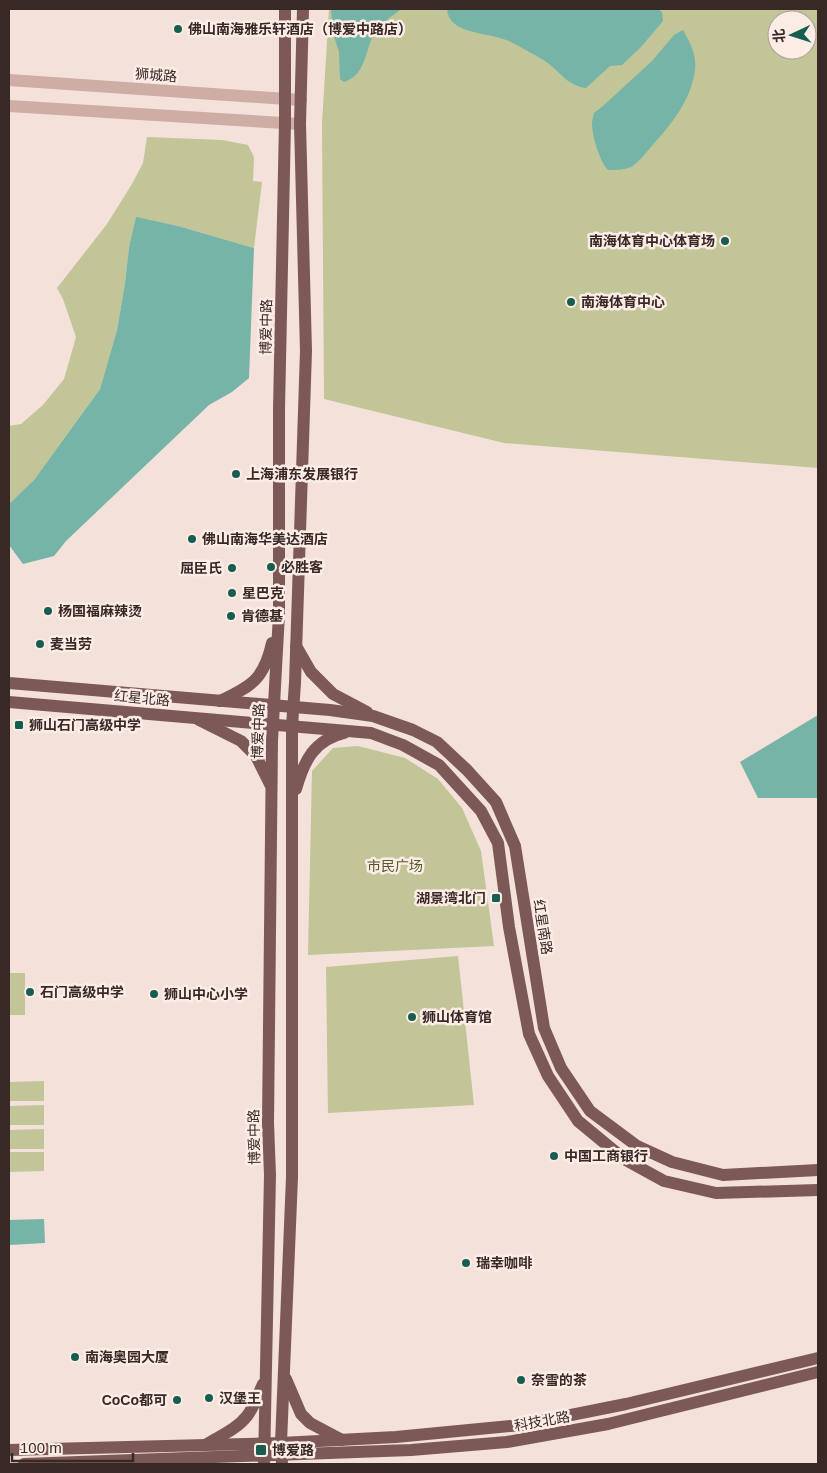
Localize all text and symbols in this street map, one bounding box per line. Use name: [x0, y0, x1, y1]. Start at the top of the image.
north arrow: [767, 10, 817, 60]
place label: 佛山南海雅乐轩酒店（博爱中路店）: [188, 21, 412, 37]
marker: 佛山南海雅乐轩酒店（博爱中路店）: [172, 23, 184, 35]
text: 北: [771, 28, 788, 43]
street label: 狮城路: [134, 66, 178, 84]
place label: 南海体育中心体育场: [589, 233, 715, 249]
marker: 南海体育中心体育场: [719, 235, 731, 247]
place label: 南海体育中心: [581, 294, 665, 310]
marker: 南海体育中心: [565, 296, 577, 308]
street label: 博爱中路: [258, 299, 274, 355]
place label: 上海浦东发展银行: [246, 466, 358, 482]
marker: 上海浦东发展银行: [230, 468, 242, 480]
place label: 佛山南海华美达酒店: [202, 531, 328, 547]
marker: 佛山南海华美达酒店: [186, 533, 198, 545]
place label: 必胜客: [281, 559, 323, 575]
place label: 屈臣氏: [180, 560, 222, 576]
marker: 必胜客: [265, 561, 277, 573]
marker: 屈臣氏: [226, 562, 238, 574]
place label: 星巴克: [242, 585, 284, 601]
marker: 星巴克: [226, 587, 238, 599]
place label: 杨国福麻辣烫: [58, 603, 142, 619]
marker: 杨国福麻辣烫: [42, 605, 54, 617]
place label: 肯德基: [241, 608, 283, 624]
marker: 肯德基: [225, 610, 237, 622]
place label: 麦当劳: [50, 636, 92, 652]
marker: 麦当劳: [34, 638, 46, 650]
street label: 红星北路: [113, 688, 171, 708]
street label: 博爱中路: [249, 703, 267, 759]
place label: 狮山石门高级中学: [29, 717, 141, 733]
marker: 狮山石门高级中学: [13, 719, 25, 731]
park label: 市民广场: [367, 858, 423, 874]
place label: 湖景湾北门: [416, 890, 486, 906]
marker: 湖景湾北门: [490, 892, 502, 904]
street label: 红星南路: [531, 898, 555, 956]
place label: 石门高级中学: [40, 984, 124, 1000]
marker: 石门高级中学: [24, 986, 36, 998]
place label: 狮山中心小学: [164, 986, 248, 1002]
marker: 狮山中心小学: [148, 988, 160, 1000]
place label: 狮山体育馆: [422, 1009, 492, 1025]
marker: 狮山体育馆: [406, 1011, 418, 1023]
street label: 博爱中路: [246, 1109, 262, 1165]
place label: 中国工商银行: [564, 1148, 648, 1164]
marker: 中国工商银行: [548, 1150, 560, 1162]
place label: 瑞幸咖啡: [476, 1255, 533, 1271]
marker: 瑞幸咖啡: [460, 1257, 472, 1269]
place label: 南海奥园大厦: [85, 1349, 169, 1365]
marker: 南海奥园大厦: [69, 1351, 81, 1363]
place label: 奈雪的茶: [531, 1372, 587, 1388]
marker: 奈雪的茶: [515, 1374, 527, 1386]
place label: 汉堡王: [219, 1390, 261, 1406]
place label: CoCo都可: [102, 1392, 167, 1408]
marker: 汉堡王: [203, 1392, 215, 1404]
marker: CoCo都可: [171, 1394, 183, 1406]
street label: 科技北路: [513, 1408, 571, 1434]
scale bar: [12, 1430, 134, 1462]
text: 100 m: [20, 1439, 62, 1456]
place label: 博爱路: [272, 1442, 314, 1458]
marker: 博爱路: [254, 1443, 268, 1457]

